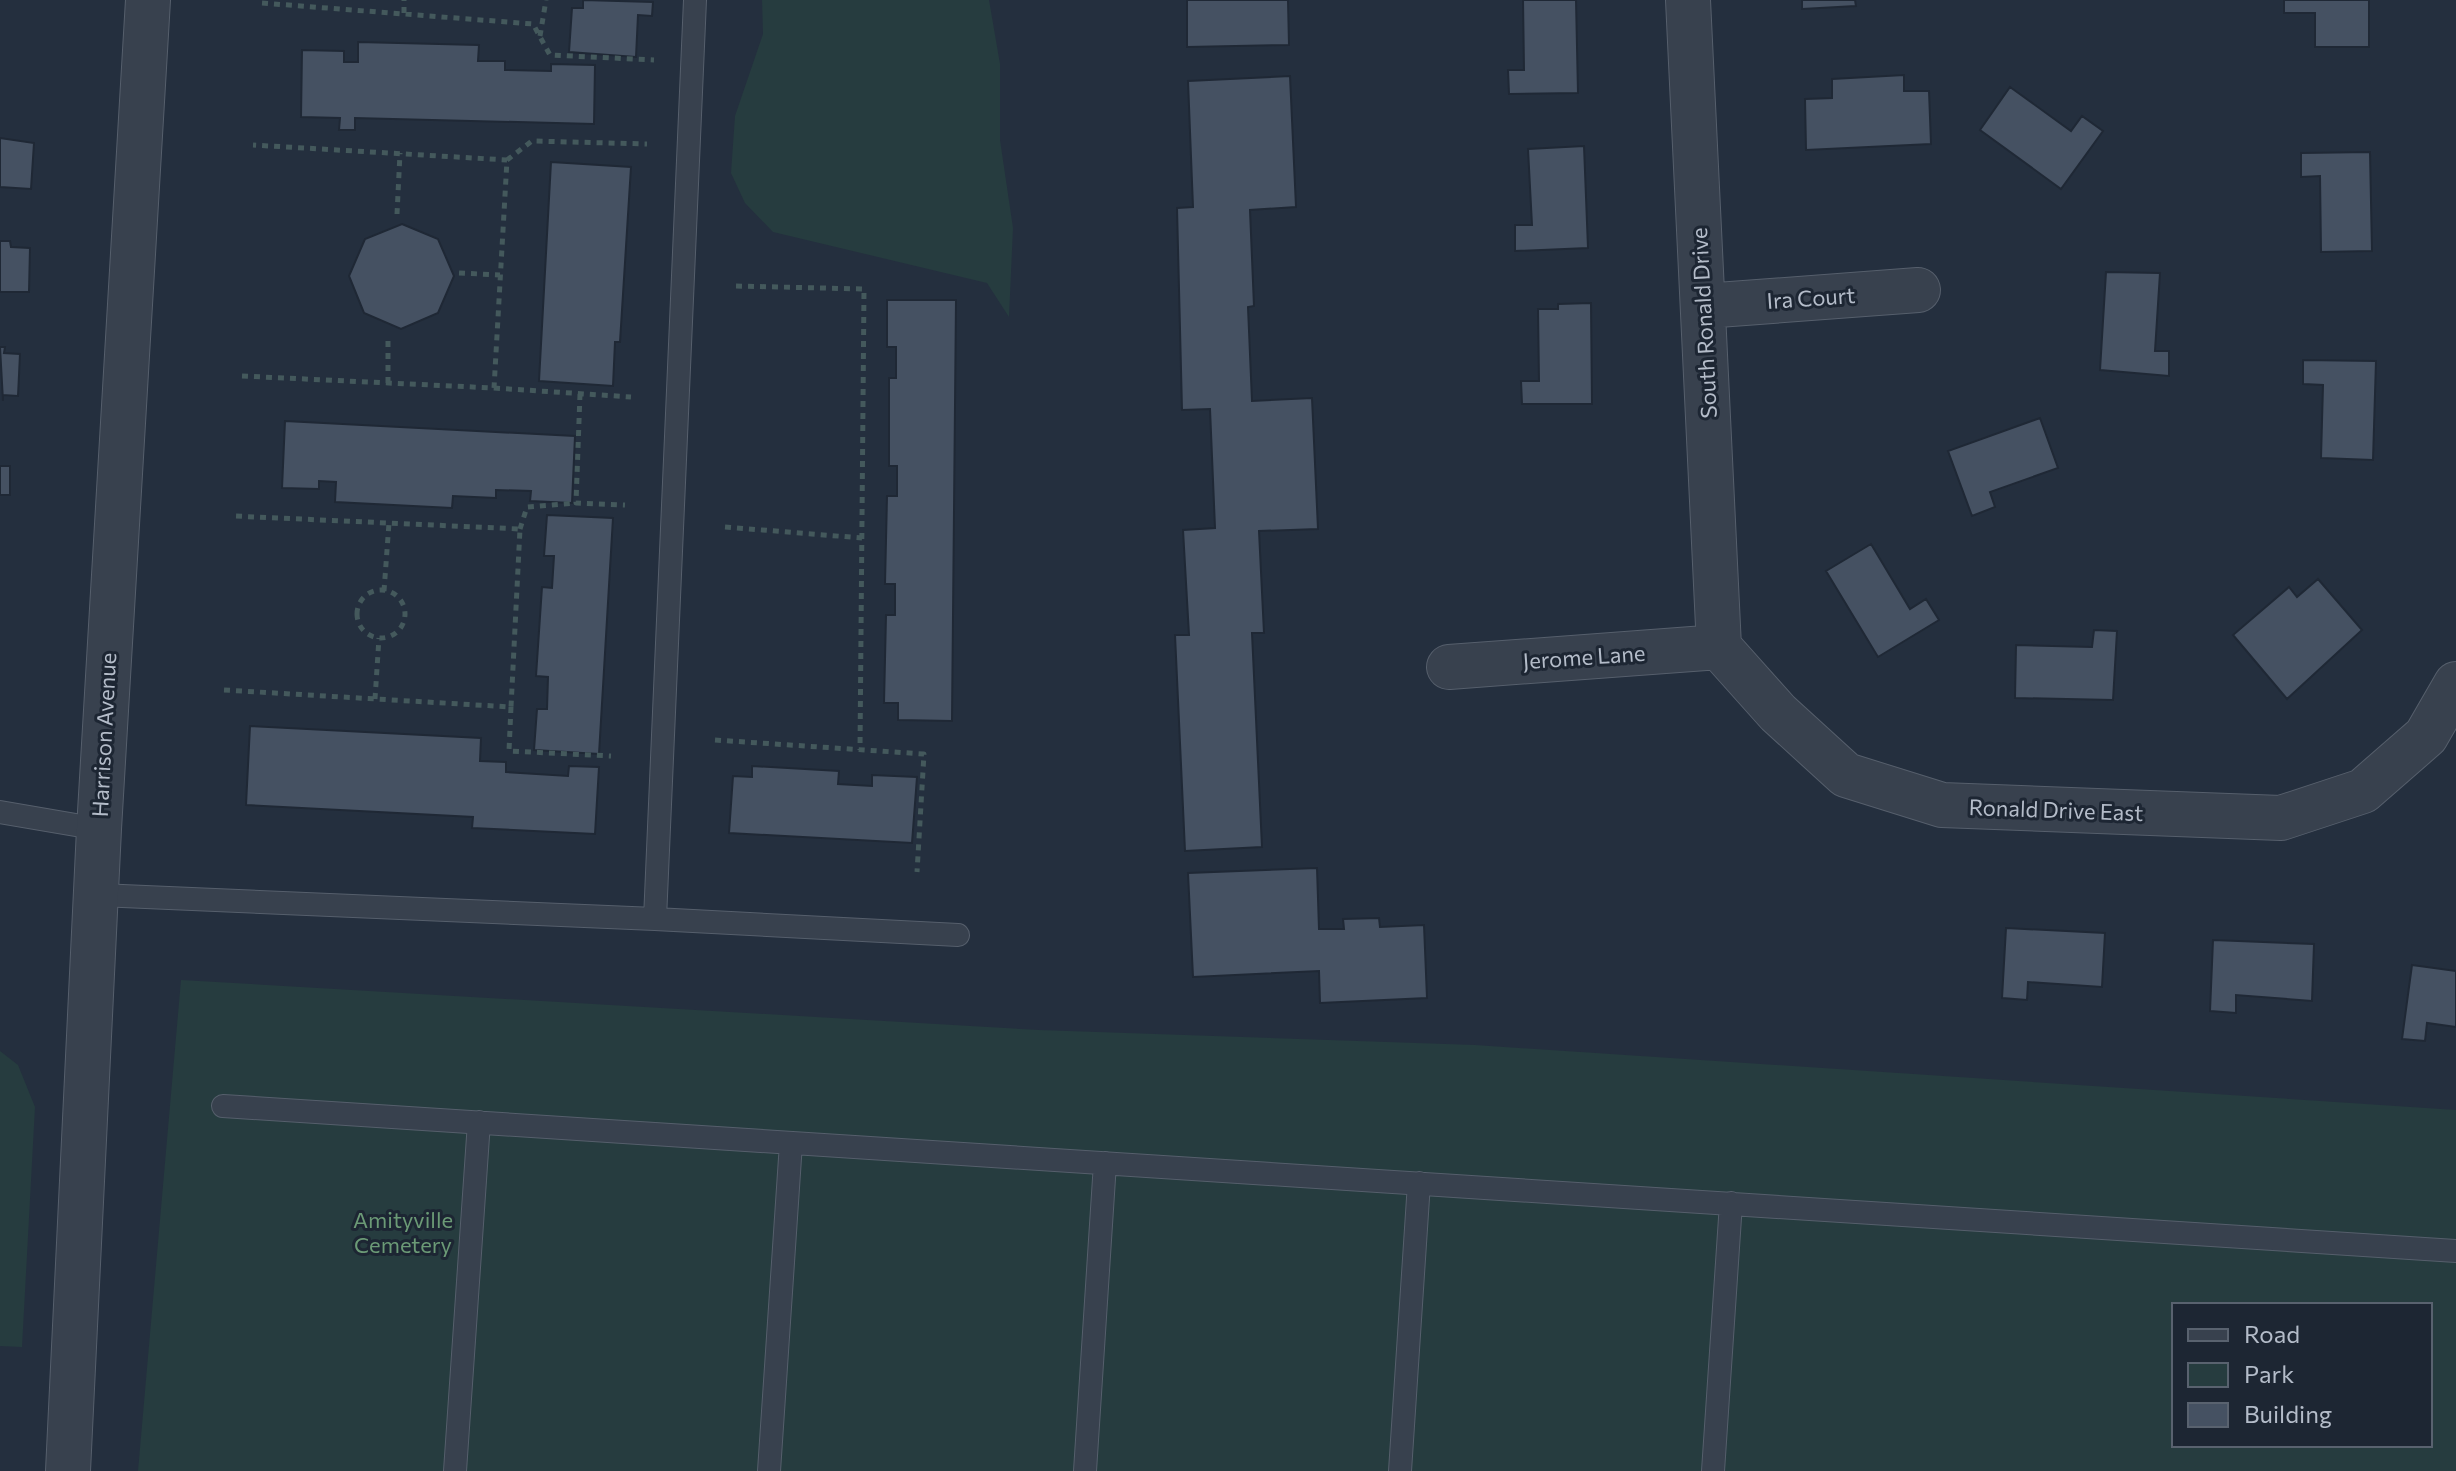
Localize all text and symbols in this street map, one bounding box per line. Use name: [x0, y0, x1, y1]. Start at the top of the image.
street label: South Ronald Drive: [1685, 227, 1722, 419]
street label: Ira Court: [1766, 281, 1856, 314]
street label: Jerome Lane: [1522, 639, 1646, 674]
street label: Harrison Avenue: [86, 652, 121, 818]
street label: Ronald Drive East: [1968, 793, 2144, 826]
park label: Amityville Cemetery: [353, 1206, 453, 1258]
legend: [2172, 1303, 2432, 1447]
text: Road: [2244, 1319, 2300, 1348]
text: Park: [2244, 1359, 2294, 1388]
text: Building: [2244, 1399, 2332, 1428]

